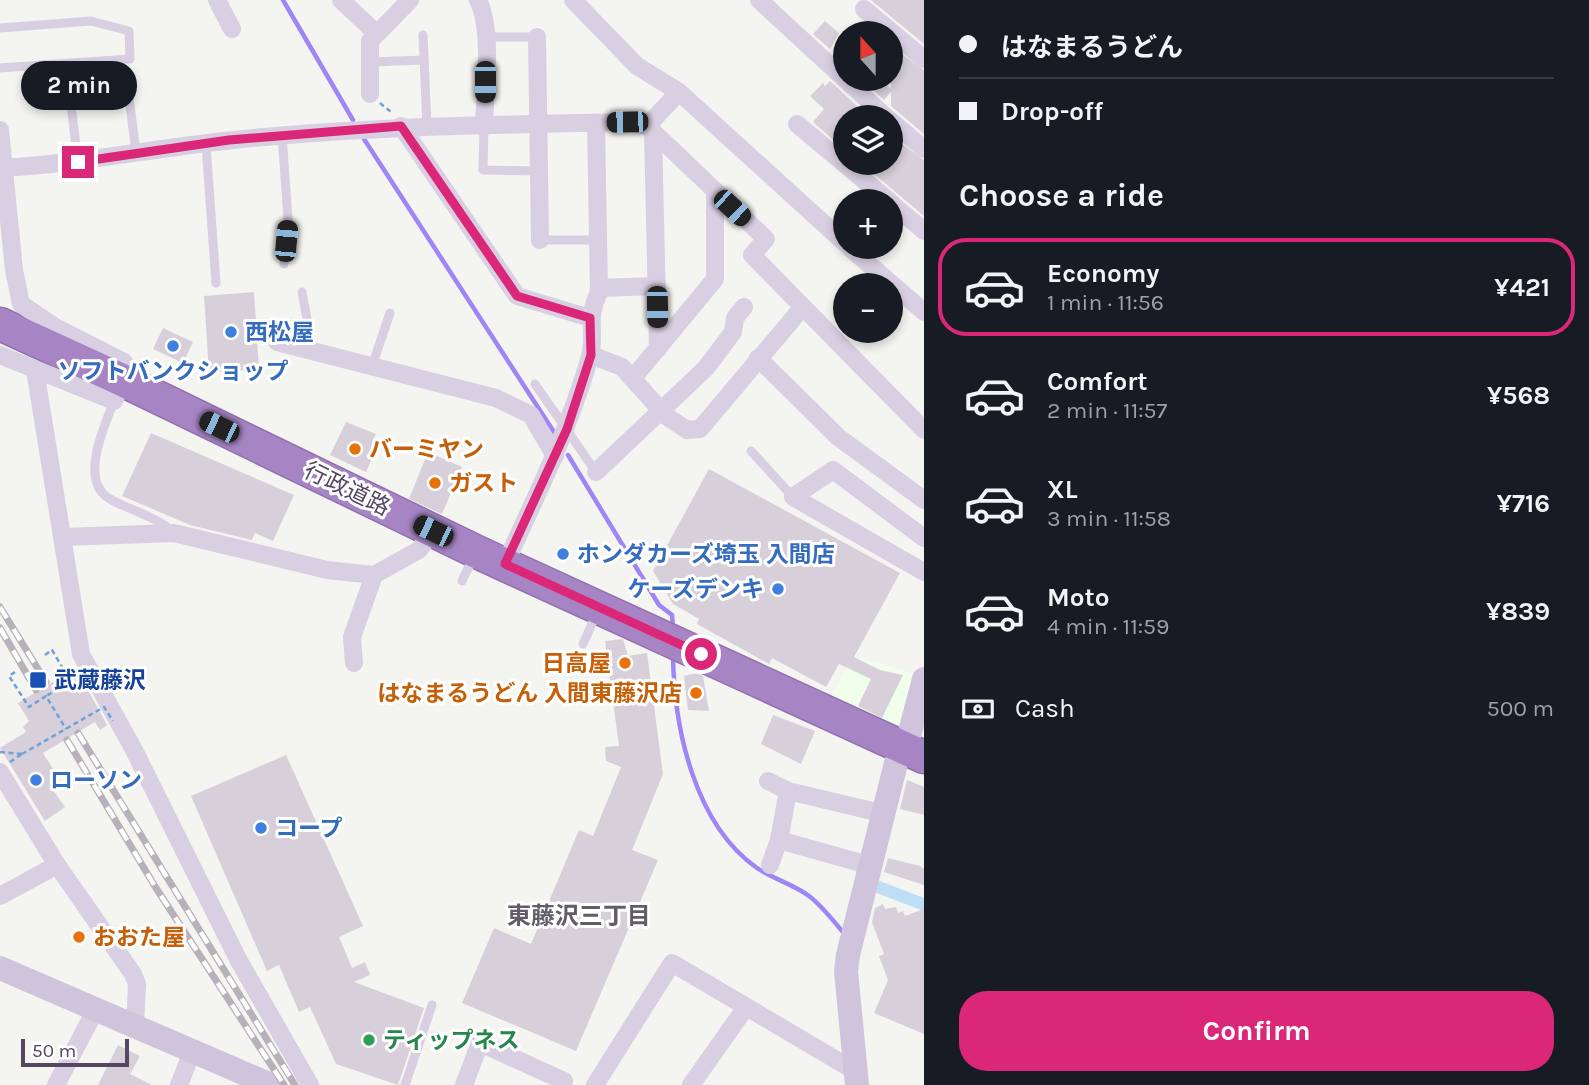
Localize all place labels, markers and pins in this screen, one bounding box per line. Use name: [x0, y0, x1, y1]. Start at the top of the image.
place label: 西松屋: [245, 319, 314, 346]
marker: 西松屋: [223, 324, 239, 340]
marker: ソフトバンクショップ: [165, 338, 181, 354]
place label: ソフトバンクショップ: [57, 358, 289, 385]
place label: バーミヤン: [369, 436, 484, 463]
marker: バーミヤン: [347, 441, 363, 457]
place label: ガスト: [449, 470, 518, 497]
marker: ガスト: [427, 475, 443, 491]
place label: ホンダカーズ埼玉 入間店: [577, 541, 835, 568]
marker: ホンダカーズ埼玉 入間店: [555, 546, 571, 562]
place label: ケーズデンキ: [627, 576, 764, 603]
marker: ケーズデンキ: [770, 581, 786, 597]
place label: 日高屋: [542, 650, 611, 677]
marker: 日高屋: [617, 655, 633, 671]
place label: 武蔵藤沢: [54, 667, 146, 694]
marker: 武蔵藤沢: [28, 670, 48, 690]
place label: はなまるうどん 入間東藤沢店: [377, 680, 682, 707]
marker: はなまるうどん 入間東藤沢店: [688, 685, 704, 701]
place label: ローソン: [50, 767, 142, 794]
marker: ローソン: [28, 772, 44, 788]
place label: コープ: [275, 815, 343, 842]
marker: コープ: [253, 820, 269, 836]
place label: おおた屋: [93, 924, 185, 951]
marker: おおた屋: [71, 929, 87, 945]
place label: ティップネス: [383, 1027, 520, 1054]
marker: ティップネス: [361, 1032, 377, 1048]

